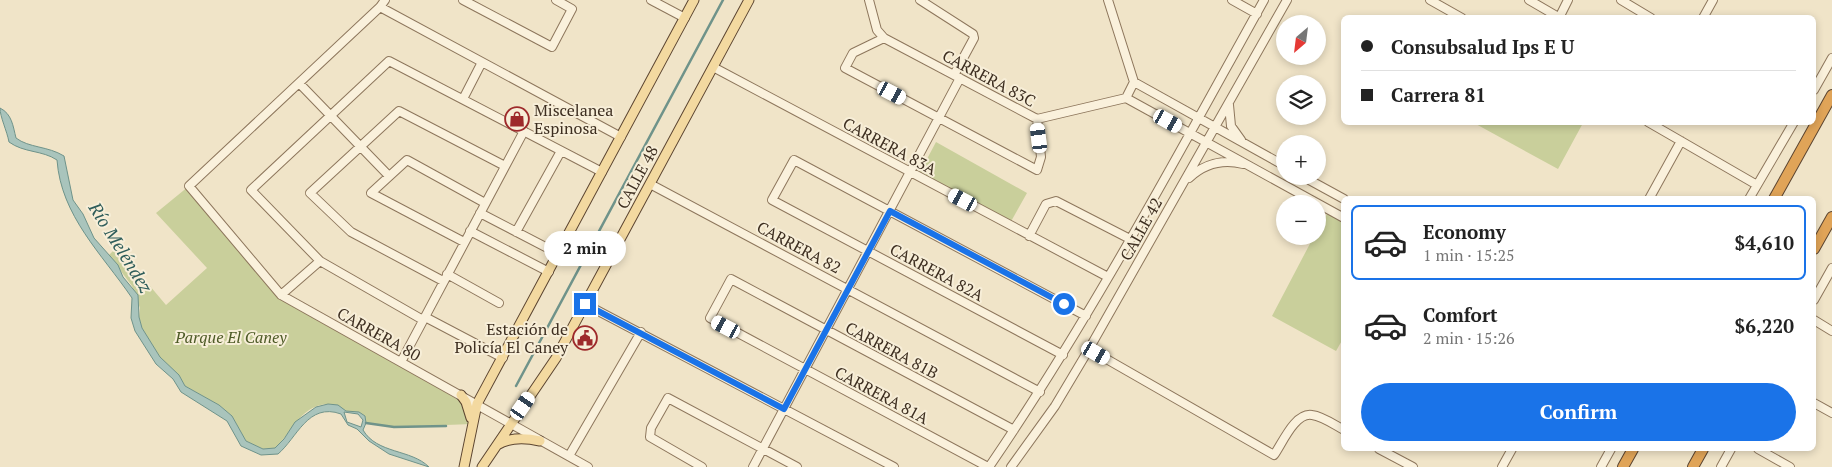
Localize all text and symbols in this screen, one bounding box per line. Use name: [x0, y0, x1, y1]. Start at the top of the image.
north arrow: [1276, 15, 1326, 65]
map controls: [1276, 15, 1326, 245]
text: Consubsalud Ips E U: [1391, 34, 1574, 59]
street label: CARRERA 83C: [939, 44, 1039, 112]
button: layers: [1276, 75, 1326, 125]
car: [875, 79, 908, 107]
text: Carrera 81: [1391, 82, 1486, 107]
place label: Miscelanea Espinosa: [534, 99, 613, 139]
shop icon: Miscelanea Espinosa: [504, 106, 530, 132]
car: [1151, 107, 1184, 135]
street label: CARRERA 83A: [839, 112, 941, 180]
car: [1029, 122, 1048, 154]
button: +: [1276, 135, 1326, 185]
street label: CALLE 48: [611, 142, 663, 212]
car: [946, 186, 979, 214]
street label: CALLE 42: [1115, 194, 1167, 264]
button: −: [1276, 195, 1326, 245]
water label: Río Meléndez: [83, 196, 159, 298]
street label: CARRERA 82: [753, 216, 845, 278]
text: Economy: [1423, 219, 1506, 244]
icon: car: [1363, 220, 1408, 265]
text: $4,610: [1735, 230, 1794, 255]
callout: 2 min: [544, 232, 626, 266]
text: 2 min: [563, 237, 607, 259]
street label: CARRERA 82A: [886, 238, 988, 306]
text: 1 min · 15:25: [1423, 244, 1515, 266]
route end: [574, 293, 596, 315]
route start: [1053, 293, 1075, 315]
street label: CARRERA 80: [333, 302, 425, 366]
text: Comfort: [1423, 302, 1498, 327]
icon: car: [1363, 303, 1408, 348]
car: [709, 313, 742, 341]
text: $6,220: [1735, 313, 1794, 338]
street label: CARRERA 81B: [842, 316, 942, 384]
place label: Estación de Policía El Caney: [454, 318, 569, 358]
public building icon: Estación de Policía El Caney: [572, 325, 598, 351]
park label: Parque El Caney: [174, 326, 287, 348]
text: 2 min · 15:26: [1423, 327, 1515, 349]
car: [1079, 339, 1112, 367]
street label: CARRERA 81A: [831, 361, 933, 429]
button: Confirm: [1361, 383, 1796, 441]
car: [508, 389, 537, 423]

